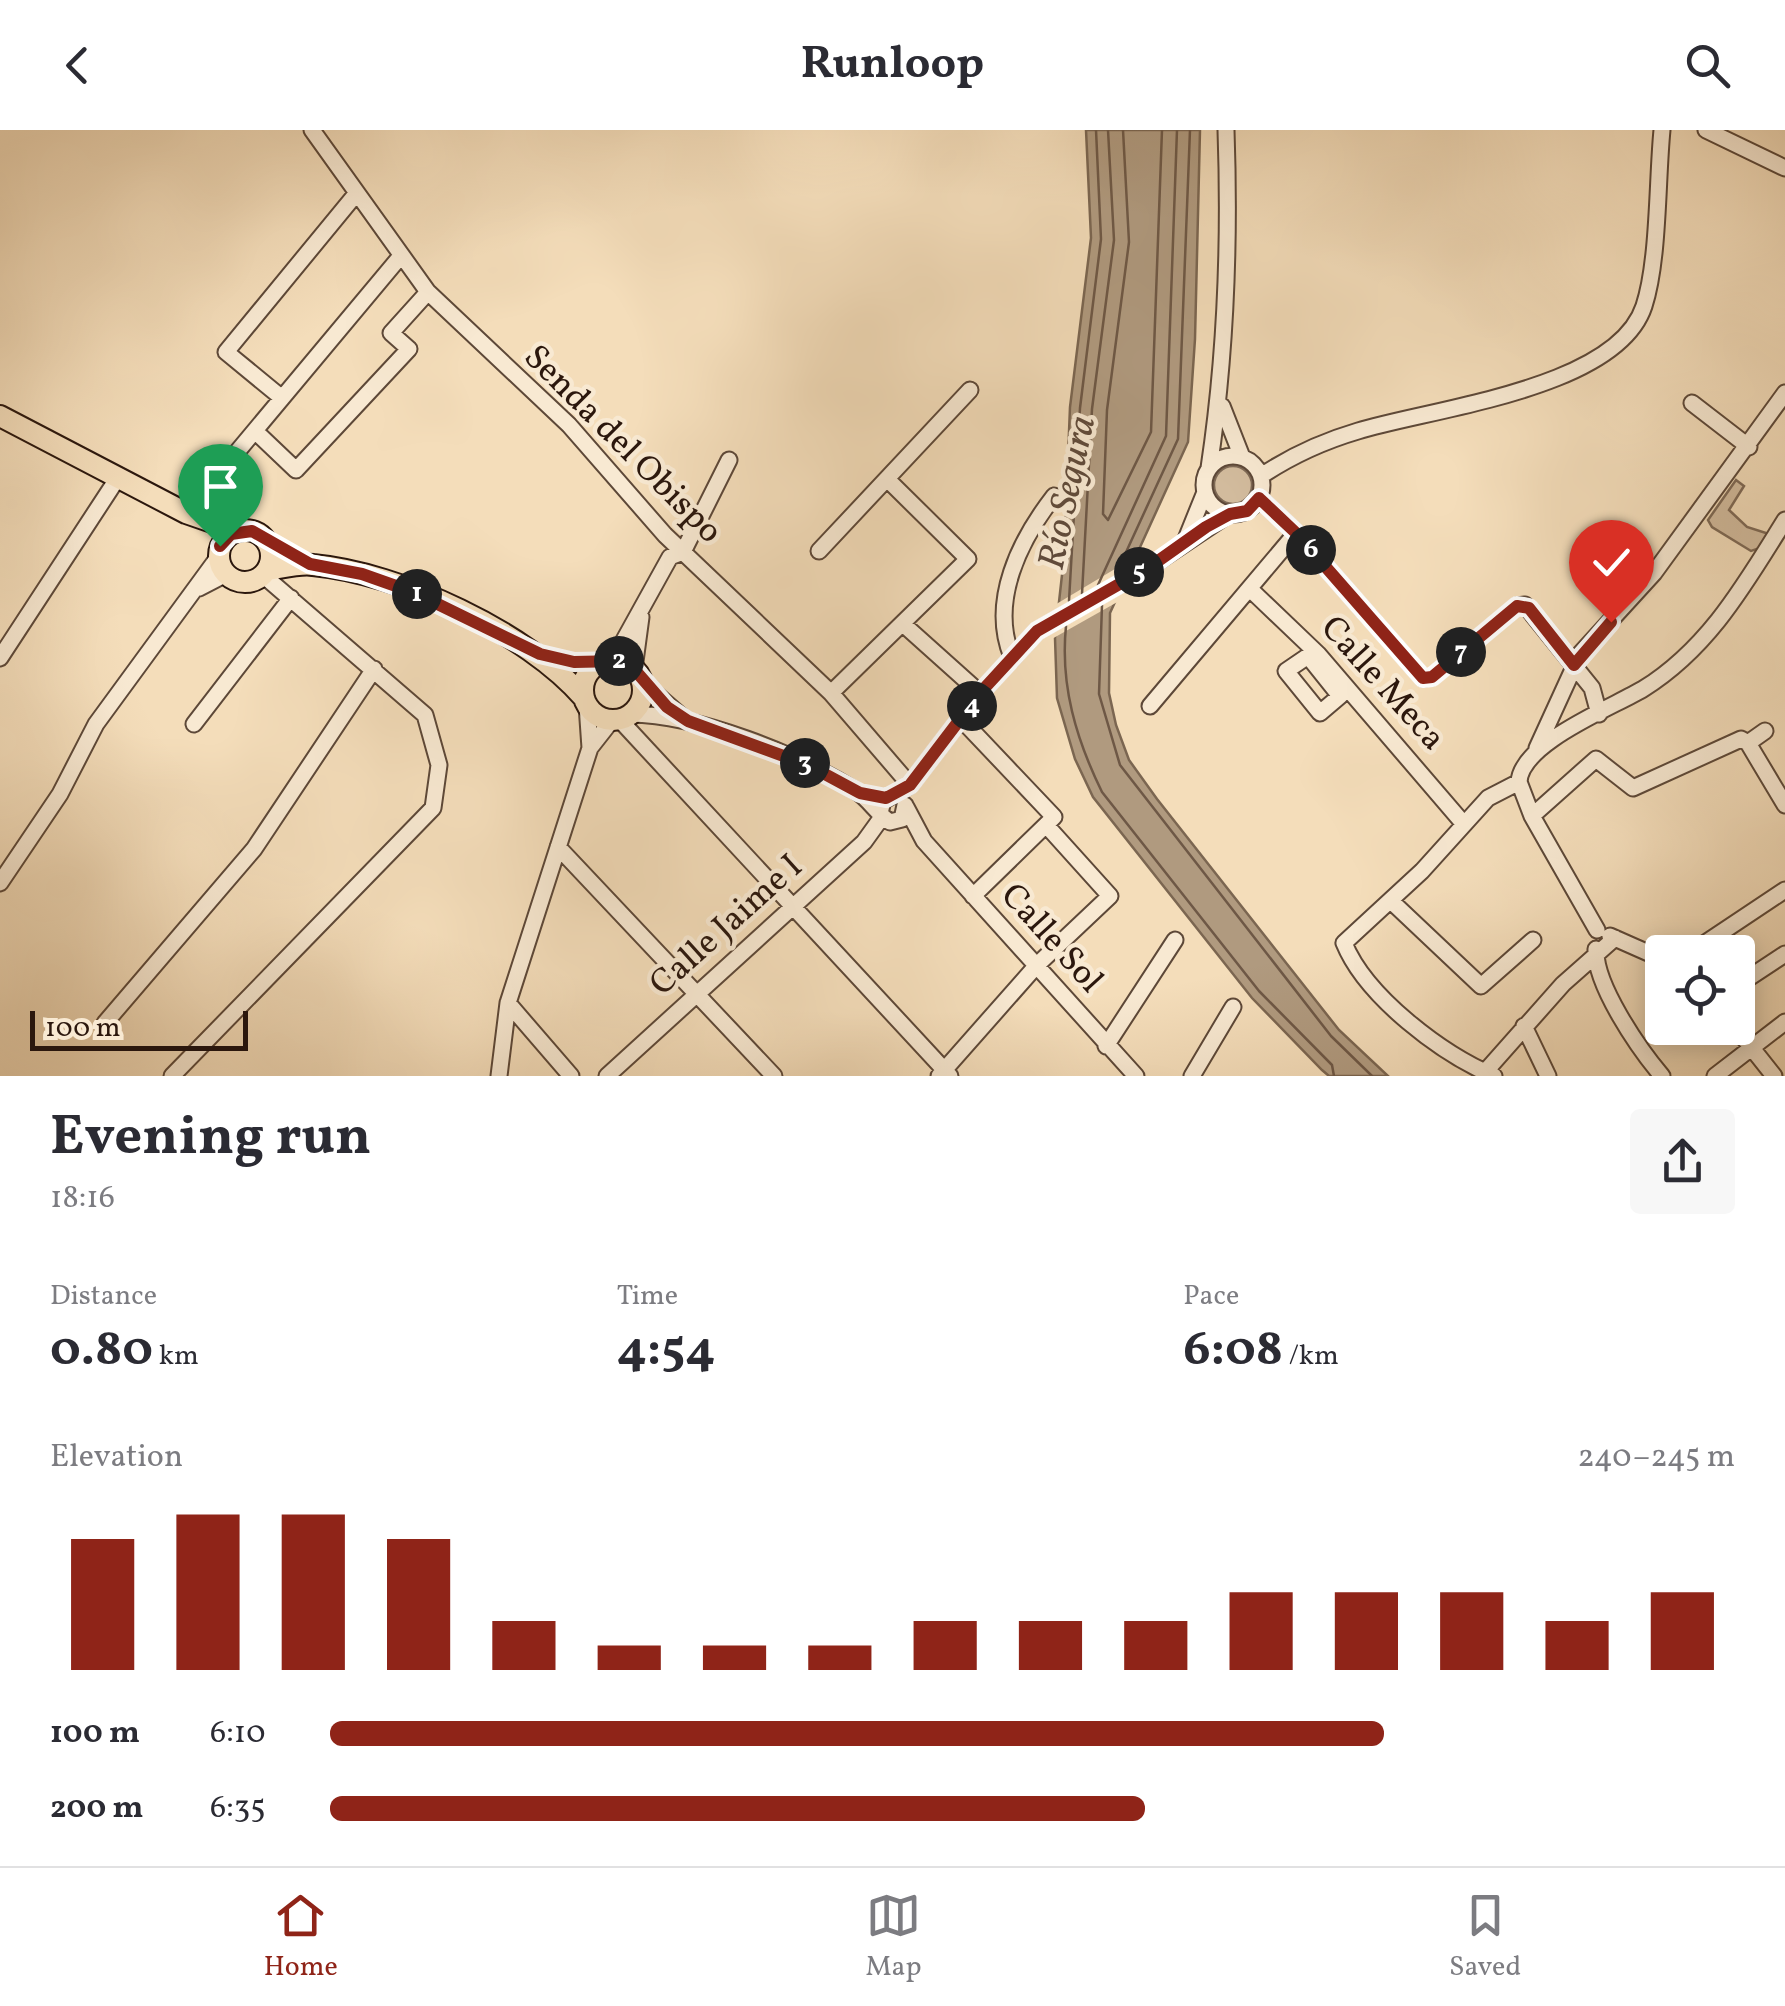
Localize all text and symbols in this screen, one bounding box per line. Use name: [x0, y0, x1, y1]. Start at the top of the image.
text: Runloop: [801, 34, 984, 97]
icon: back: [50, 38, 105, 93]
icon: search: [1680, 38, 1735, 93]
street label: Senda del Obispo: [512, 335, 732, 555]
water label: Río Segura: [1027, 411, 1111, 575]
pin: [178, 444, 263, 547]
icon: arrive: [193, 459, 248, 514]
pin: [1569, 520, 1654, 623]
pin: 6: [1286, 525, 1336, 575]
text: 6: [1303, 530, 1319, 569]
icon: check: [1584, 535, 1639, 590]
pin: 5: [1114, 547, 1164, 597]
text: 5: [1132, 552, 1146, 591]
pin: 1: [392, 569, 442, 619]
text: 1: [411, 574, 423, 613]
street label: Calle Meca: [1309, 606, 1455, 762]
pin: 7: [1436, 627, 1486, 677]
text: 7: [1454, 632, 1468, 671]
pin: 2: [594, 636, 644, 686]
text: 2: [612, 641, 626, 680]
pin: 4: [947, 681, 997, 731]
text: 4: [964, 686, 980, 725]
pin: 3: [780, 738, 830, 788]
text: 3: [798, 743, 812, 782]
street label: Calle Jaime I: [640, 844, 814, 1008]
street label: Calle Sol: [989, 874, 1113, 1004]
map controls: [1645, 935, 1755, 1045]
button: locate: [1645, 935, 1755, 1045]
scale bar: [30, 1006, 248, 1050]
text: 100 m: [45, 1009, 120, 1048]
text: Evening run: [50, 1101, 371, 1177]
button: share: [1630, 1109, 1735, 1214]
text: 18:16: [50, 1177, 115, 1221]
text: Distance: [50, 1277, 157, 1316]
text: Time: [617, 1277, 678, 1316]
text: Pace: [1183, 1277, 1239, 1316]
text: 0.80: [50, 1316, 153, 1386]
text: 4:54: [617, 1316, 716, 1386]
text: 6:08: [1183, 1316, 1283, 1386]
text: km: [153, 1337, 199, 1376]
text: /km: [1283, 1337, 1339, 1376]
text: Elevation: [50, 1436, 183, 1480]
text: 240–245 m: [1578, 1436, 1735, 1480]
text: 100 m: [50, 1712, 140, 1756]
text: 6:10: [210, 1712, 265, 1756]
text: 200 m: [50, 1787, 144, 1831]
text: 6:35: [210, 1787, 266, 1831]
tab: Home: [264, 1888, 338, 1987]
tab: Map: [865, 1888, 921, 1987]
tab: Saved: [1449, 1888, 1521, 1987]

